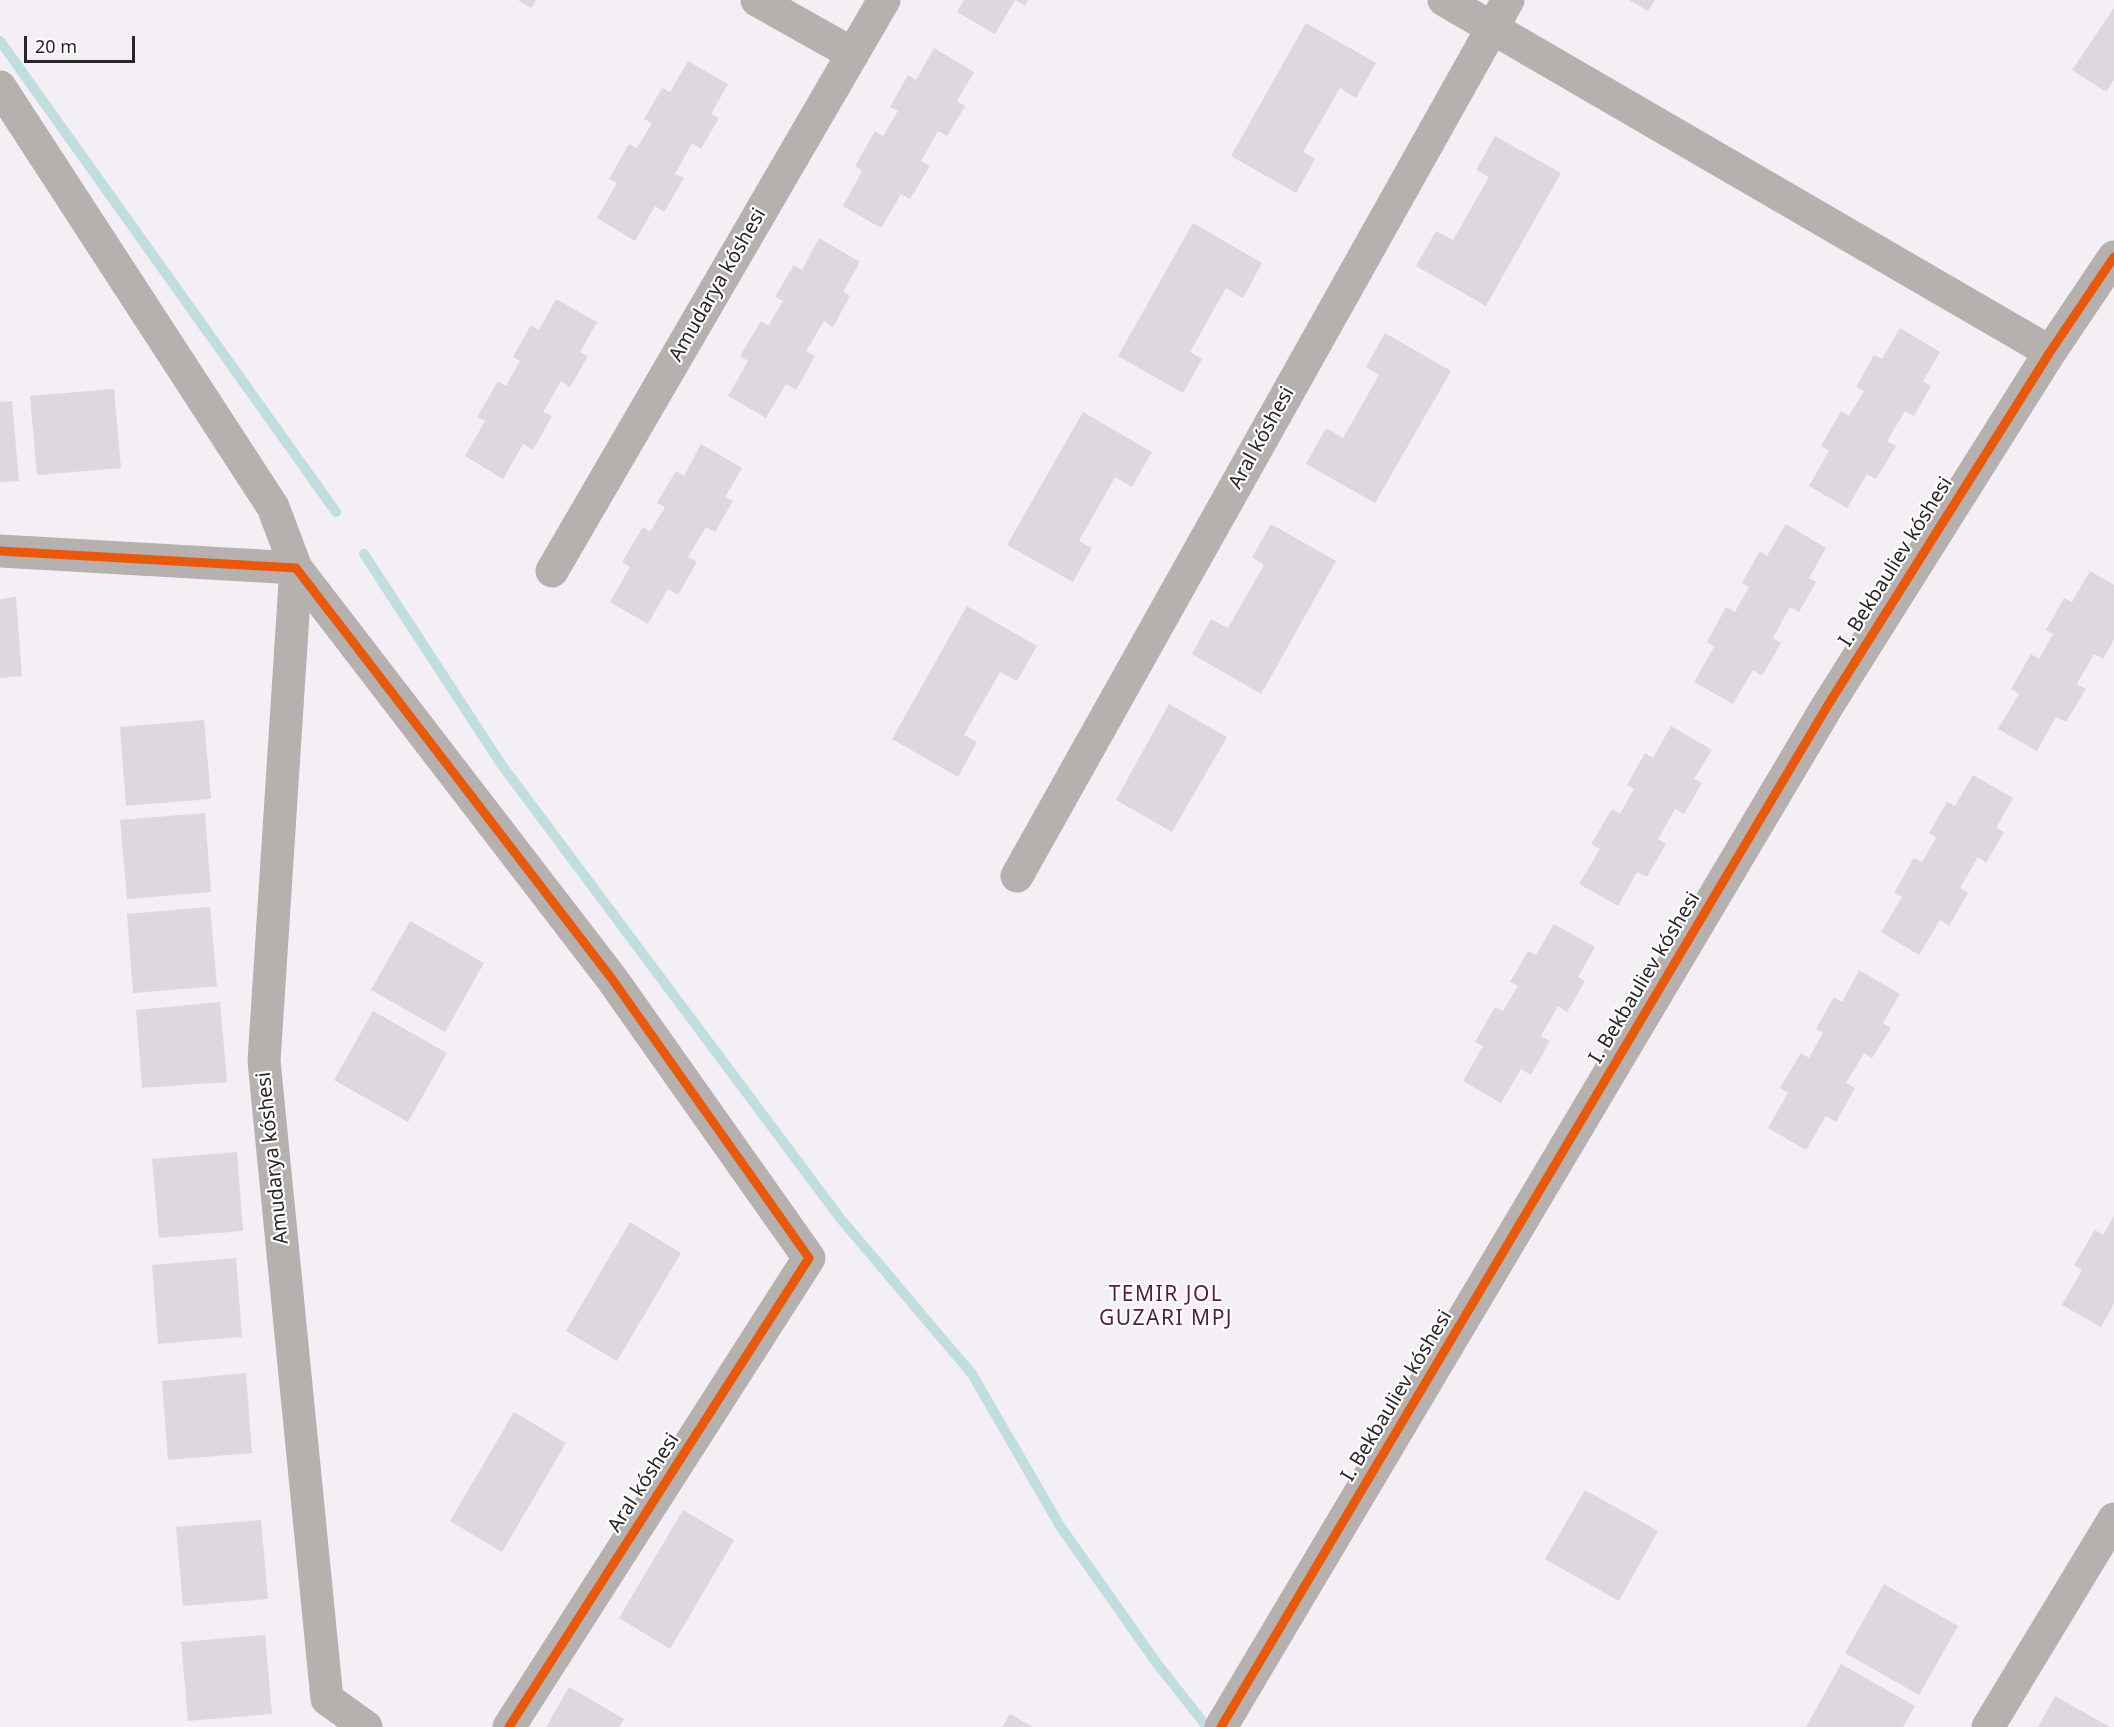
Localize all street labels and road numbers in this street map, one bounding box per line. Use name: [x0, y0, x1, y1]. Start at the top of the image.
street label: Amudarya kóshesi: [664, 204, 772, 366]
street label: Aral kóshesi: [1224, 383, 1300, 493]
street label: I. Bekbauliev kóshesi: [1834, 473, 1958, 651]
street label: I. Bekbauliev kóshesi: [1584, 888, 1706, 1068]
street label: Amudarya kóshesi: [252, 1071, 294, 1245]
street label: I. Bekbauliev kóshesi: [1336, 1306, 1458, 1486]
street label: Aral kóshesi: [603, 1429, 685, 1537]

